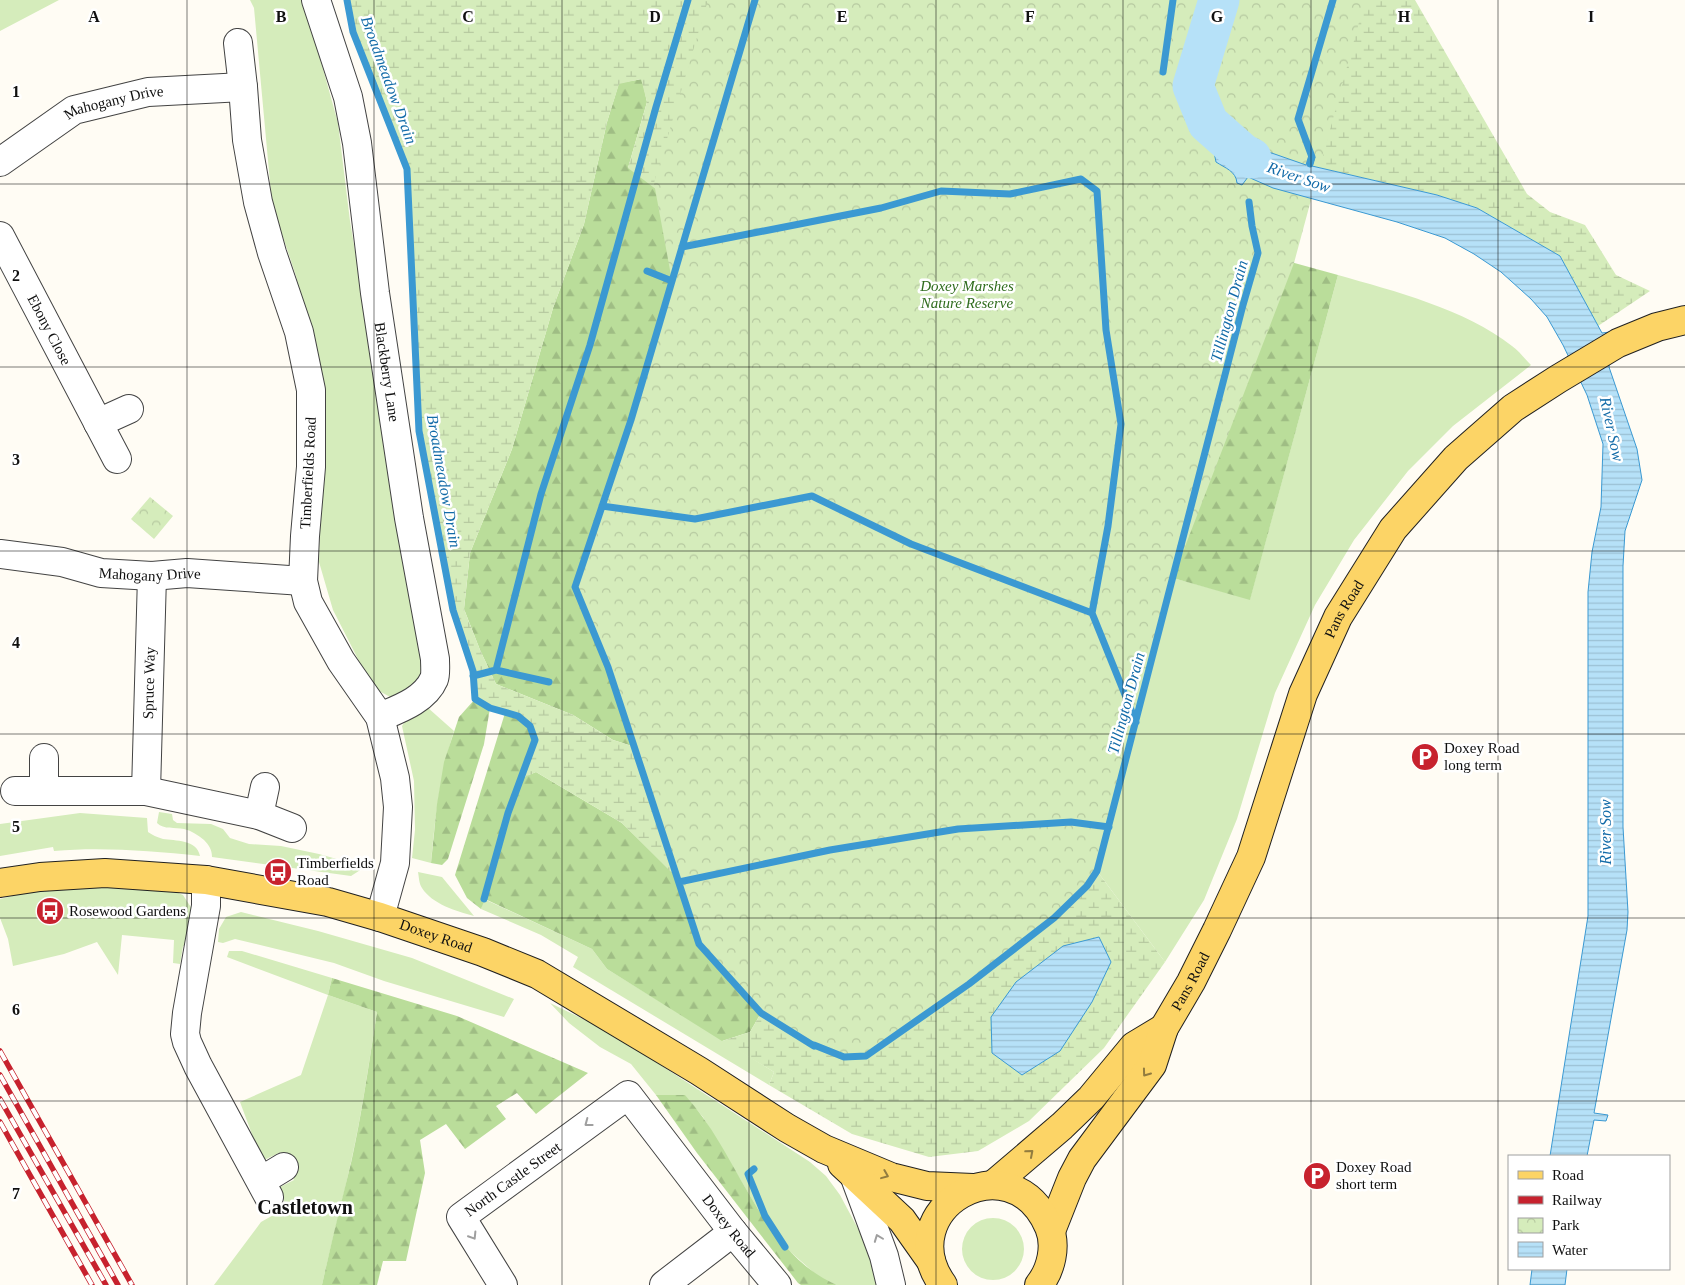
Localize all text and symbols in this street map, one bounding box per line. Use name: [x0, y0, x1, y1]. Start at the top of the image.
text: A: [88, 8, 100, 25]
text: B: [276, 8, 287, 25]
text: C: [462, 8, 474, 25]
text: D: [649, 8, 661, 25]
text: E: [837, 8, 847, 25]
text: F: [1025, 8, 1035, 25]
text: G: [1211, 8, 1224, 25]
text: H: [1398, 8, 1411, 25]
text: I: [1588, 8, 1594, 25]
water label: Broadmeadow Drain: [358, 14, 420, 146]
text: 1: [12, 83, 20, 100]
street label: Mahogany Drive: [61, 83, 164, 123]
water label: River Sow: [1264, 158, 1333, 196]
water label: Tillington Drain: [1207, 258, 1252, 364]
text: 2: [12, 267, 20, 284]
park label: Doxey Marshes Nature Reserve: [919, 278, 1014, 311]
street label: Ebony Close: [24, 292, 74, 368]
street label: Blackberry Lane: [372, 321, 402, 423]
water label: River Sow: [1597, 394, 1627, 463]
water label: Broadmeadow Drain: [424, 413, 464, 549]
street label: Timberfields Road: [297, 416, 319, 530]
text: 3: [12, 451, 20, 468]
street label: Mahogany Drive: [98, 565, 202, 584]
street label: Pans Road: [1322, 577, 1367, 640]
text: 4: [12, 634, 20, 651]
street label: Spruce Way: [140, 646, 158, 719]
water label: Tillington Drain: [1104, 650, 1149, 756]
place label: Doxey Road long term: [1444, 740, 1520, 773]
parking icon: Doxey Road long term: [1410, 742, 1440, 772]
water label: River Sow: [1597, 799, 1614, 866]
text: 5: [12, 818, 20, 835]
place label: Timberfields Road: [297, 855, 374, 888]
bus stop icon: Timberfields Road: [263, 857, 293, 887]
bus stop icon: Rosewood Gardens: [35, 896, 65, 926]
place label: Rosewood Gardens: [69, 903, 186, 919]
street label: Doxey Road: [398, 916, 475, 956]
street label: Pans Road: [1168, 949, 1213, 1013]
text: 6: [12, 1001, 20, 1018]
one-way arrow: [1143, 1067, 1152, 1077]
one-way arrow: [584, 1117, 594, 1126]
street label: North Castle Street: [462, 1138, 565, 1220]
one-way arrow: [1025, 1150, 1034, 1159]
legend: [1508, 1155, 1670, 1270]
place label: Doxey Road short term: [1336, 1159, 1412, 1192]
parking icon: Doxey Road short term: [1302, 1161, 1332, 1191]
text: Road: [1552, 1167, 1584, 1183]
one-way arrow: [880, 1168, 889, 1179]
text: 7: [12, 1185, 20, 1202]
street label: Doxey Road: [699, 1191, 759, 1261]
text: Railway: [1552, 1192, 1602, 1208]
district label: Castletown: [257, 1196, 353, 1218]
text: Park: [1552, 1217, 1580, 1233]
one-way arrow: [466, 1230, 476, 1239]
one-way arrow: [873, 1234, 884, 1243]
text: Water: [1552, 1242, 1587, 1258]

